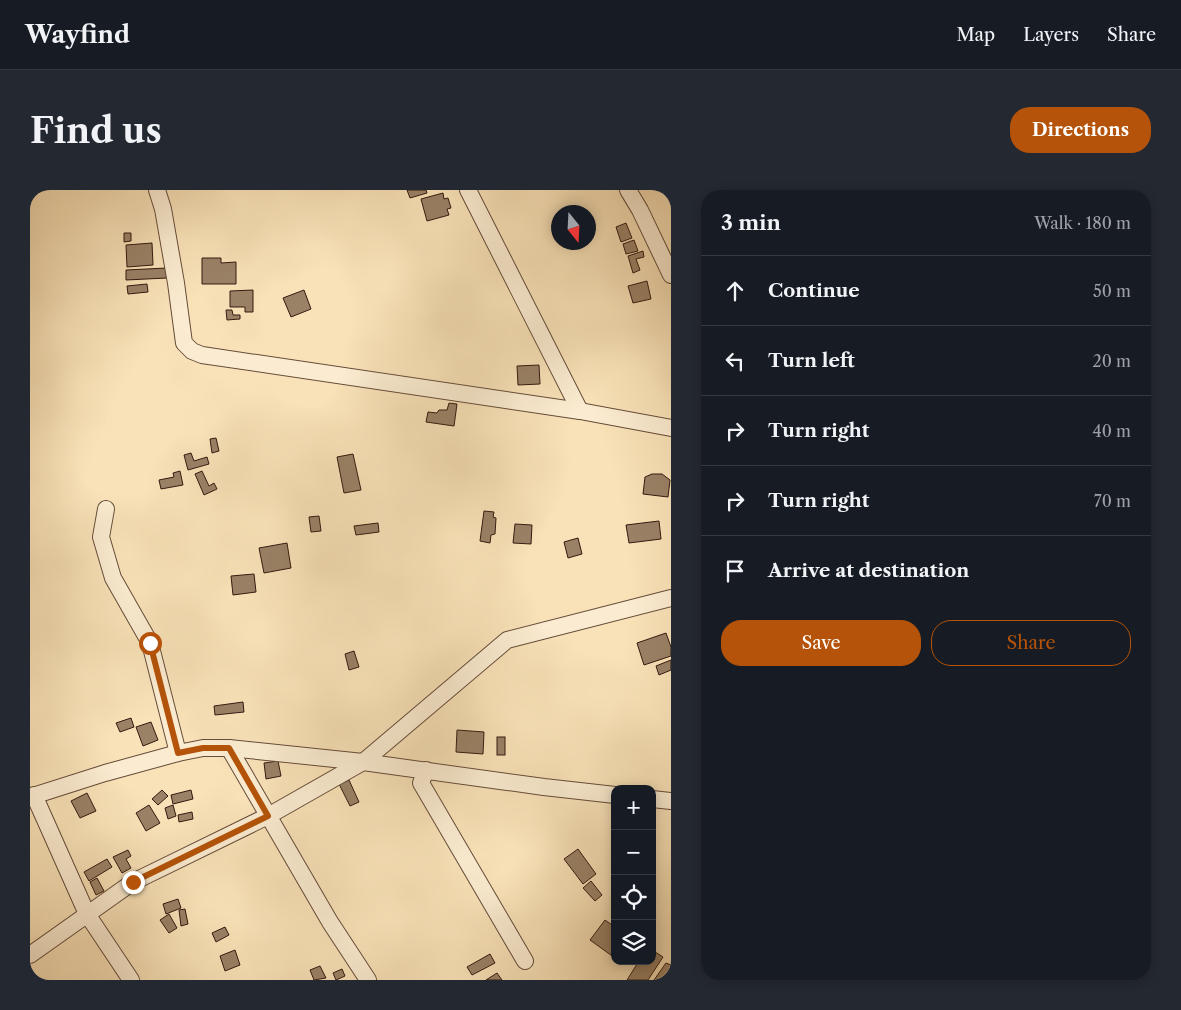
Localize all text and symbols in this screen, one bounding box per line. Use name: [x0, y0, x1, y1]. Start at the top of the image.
text: Wayfind: [25, 20, 130, 49]
text: Map: [957, 24, 995, 46]
text: Layers: [1023, 24, 1079, 46]
text: Share: [1107, 24, 1156, 46]
button: Directions: [1010, 107, 1151, 153]
text: Find us: [30, 109, 162, 152]
north arrow: [551, 205, 596, 250]
text: 3 min: [721, 210, 781, 235]
text: Walk · 180 m: [1034, 213, 1131, 233]
icon: ahead: [721, 277, 749, 305]
text: Continue: [768, 279, 860, 302]
text: 50 m: [1093, 281, 1131, 301]
icon: left: [721, 347, 749, 375]
text: Turn left: [768, 349, 855, 372]
text: 20 m: [1092, 351, 1131, 371]
icon: right: [721, 417, 749, 445]
text: Turn right: [768, 419, 869, 442]
text: 40 m: [1092, 421, 1131, 441]
icon: right: [721, 487, 749, 515]
text: Turn right: [768, 489, 869, 512]
text: 70 m: [1094, 491, 1131, 511]
icon: arrive: [721, 557, 749, 585]
text: Arrive at destination: [768, 559, 969, 582]
button: Save: [721, 620, 921, 666]
button: Share: [931, 620, 1131, 666]
route start: [139, 632, 162, 655]
map controls: [611, 785, 656, 965]
button: +: [611, 785, 656, 830]
button: −: [611, 830, 656, 875]
route end: [122, 871, 145, 894]
button: locate: [611, 875, 656, 920]
button: layers: [611, 920, 656, 965]

